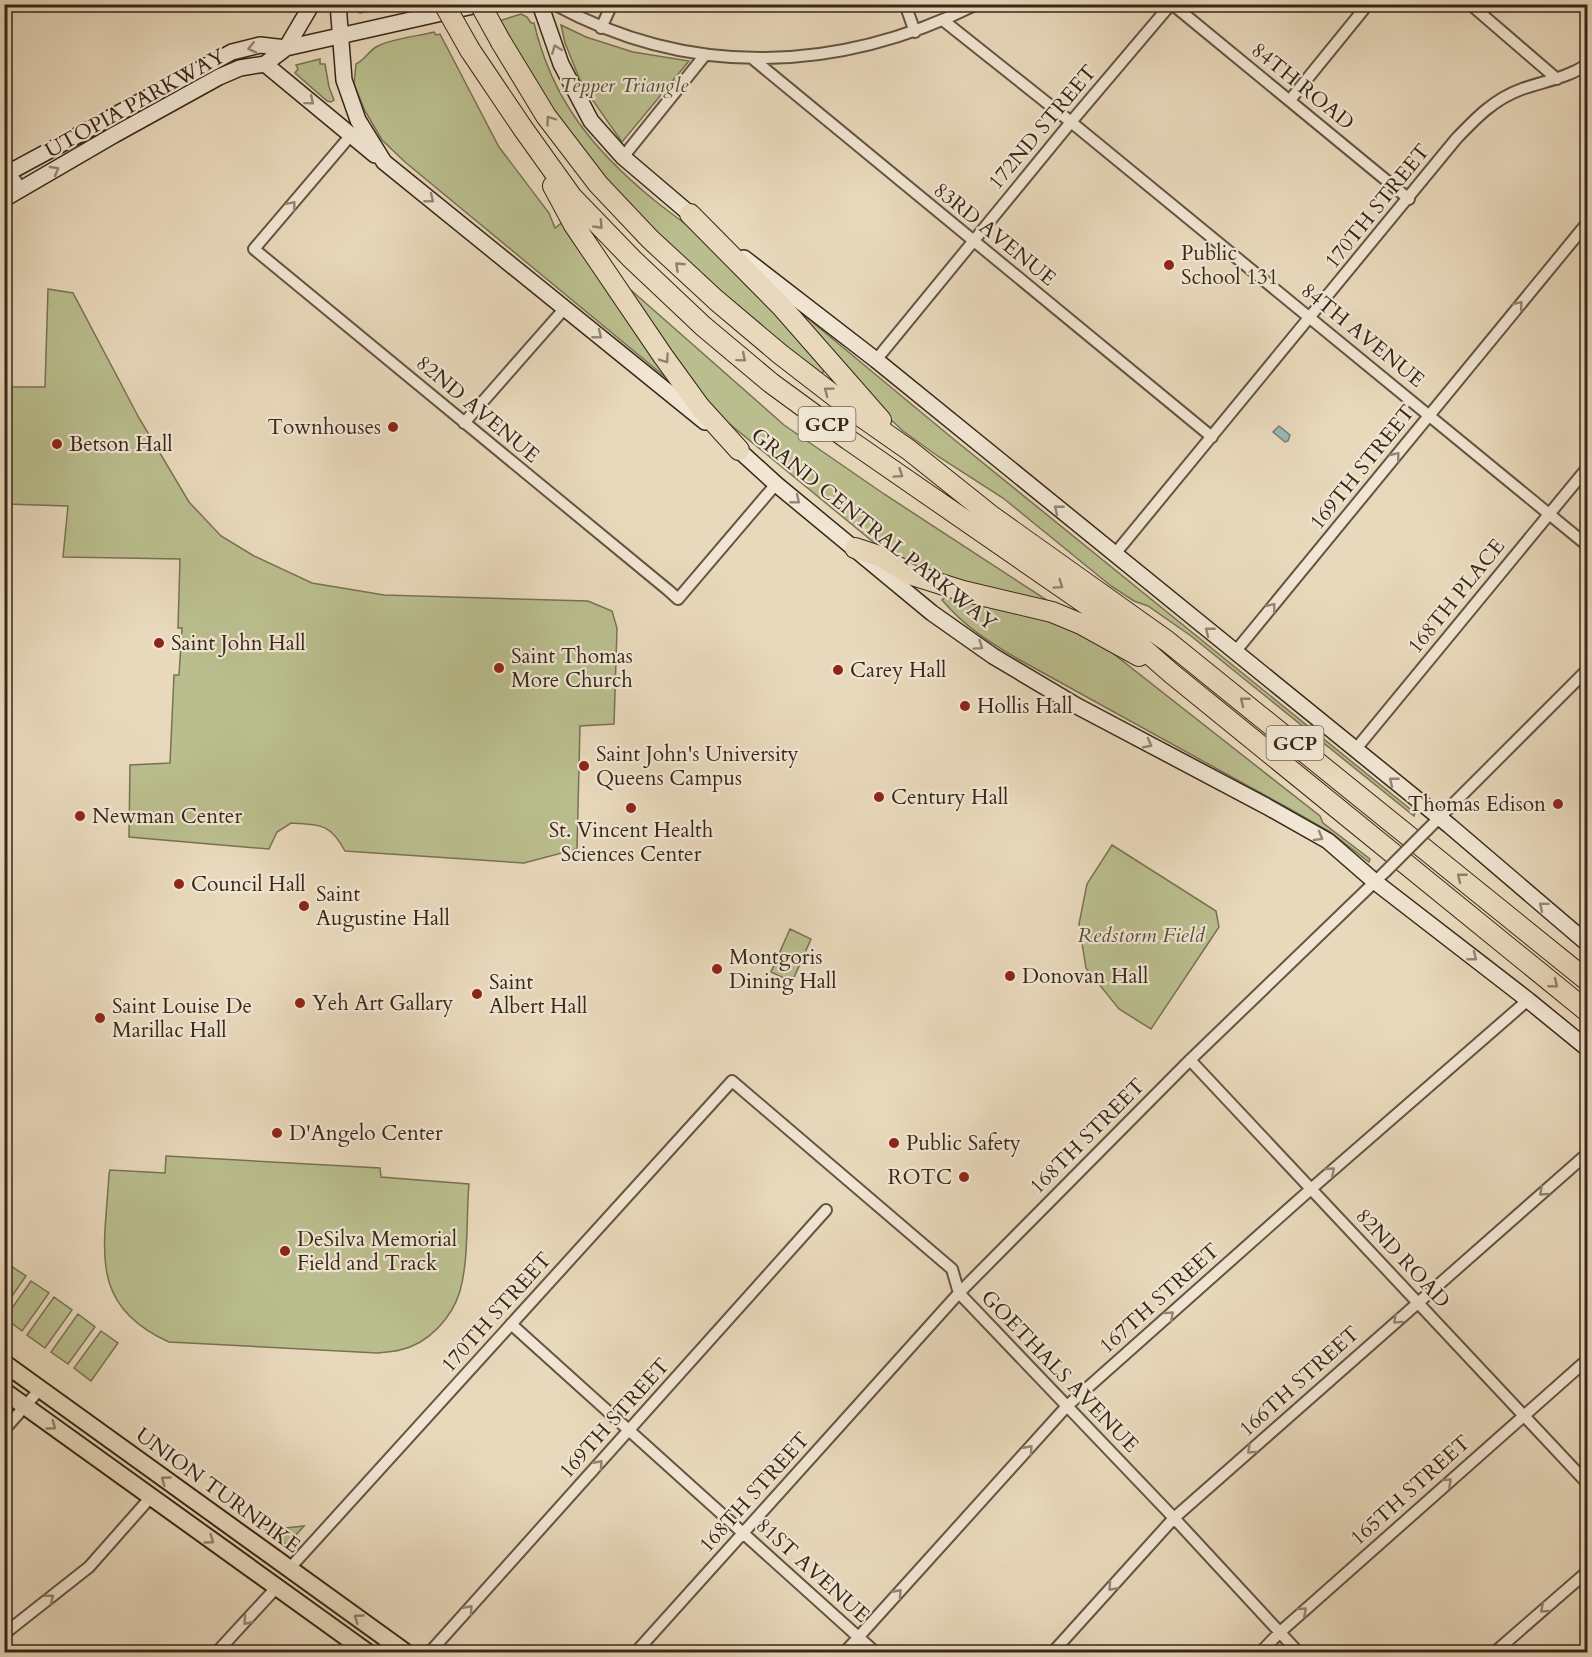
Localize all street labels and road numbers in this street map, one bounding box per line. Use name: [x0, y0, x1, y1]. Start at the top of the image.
street label: 84TH ROAD: [1245, 36, 1360, 137]
street label: UTOPIA PARKWAY: [40, 42, 231, 165]
street label: 172ND STREET: [982, 59, 1103, 196]
street label: 170TH STREET: [1318, 138, 1437, 275]
street label: 83RD AVENUE: [927, 176, 1062, 293]
street label: 84TH AVENUE: [1295, 276, 1431, 394]
street label: 82ND AVENUE: [410, 349, 546, 470]
street label: 169TH STREET: [1303, 399, 1422, 536]
road number: GCP: [798, 407, 856, 441]
street label: GRAND CENTRAL PARKWAY: [745, 421, 1003, 638]
street label: 168TH PLACE: [1401, 533, 1512, 660]
road number: GCP: [1266, 726, 1324, 760]
street label: 168TH STREET: [1023, 1072, 1152, 1201]
street label: 82ND ROAD: [1349, 1202, 1456, 1315]
street label: 167TH STREET: [1093, 1237, 1226, 1360]
street label: 170TH STREET: [435, 1246, 558, 1379]
street label: GOETHALS AVENUE: [974, 1284, 1145, 1459]
street label: 166TH STREET: [1233, 1320, 1366, 1443]
street label: 169TH STREET: [553, 1352, 676, 1485]
street label: UNION TURNPIKE: [129, 1421, 306, 1560]
street label: 168TH STREET: [693, 1426, 816, 1559]
street label: 165TH STREET: [1344, 1429, 1477, 1552]
street label: 81ST AVENUE: [749, 1511, 876, 1629]

